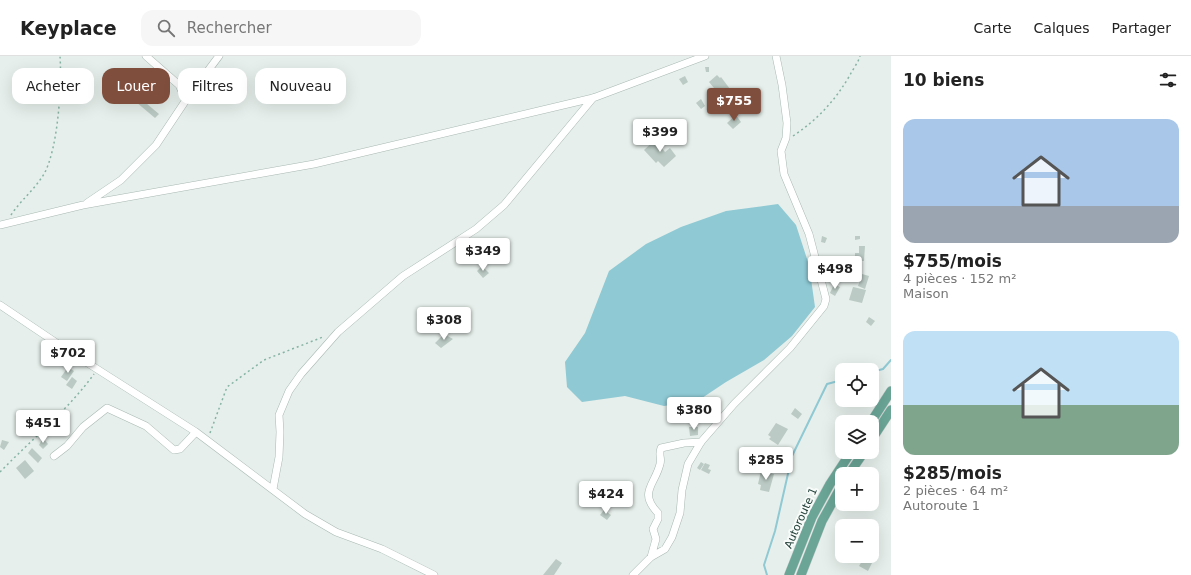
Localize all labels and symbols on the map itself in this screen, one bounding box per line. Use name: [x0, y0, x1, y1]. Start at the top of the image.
pin: $755: [710, 88, 758, 122]
pin: $399: [636, 119, 684, 153]
pin: $349: [459, 238, 507, 272]
pin: $498: [811, 256, 859, 290]
pin: $308: [420, 307, 468, 341]
pin: $702: [44, 340, 92, 374]
pin: $380: [670, 397, 718, 431]
pin: $451: [19, 410, 67, 444]
pin: $285: [742, 447, 790, 481]
pin: $424: [582, 481, 630, 515]
street label: Autoroute 1: [782, 486, 820, 550]

